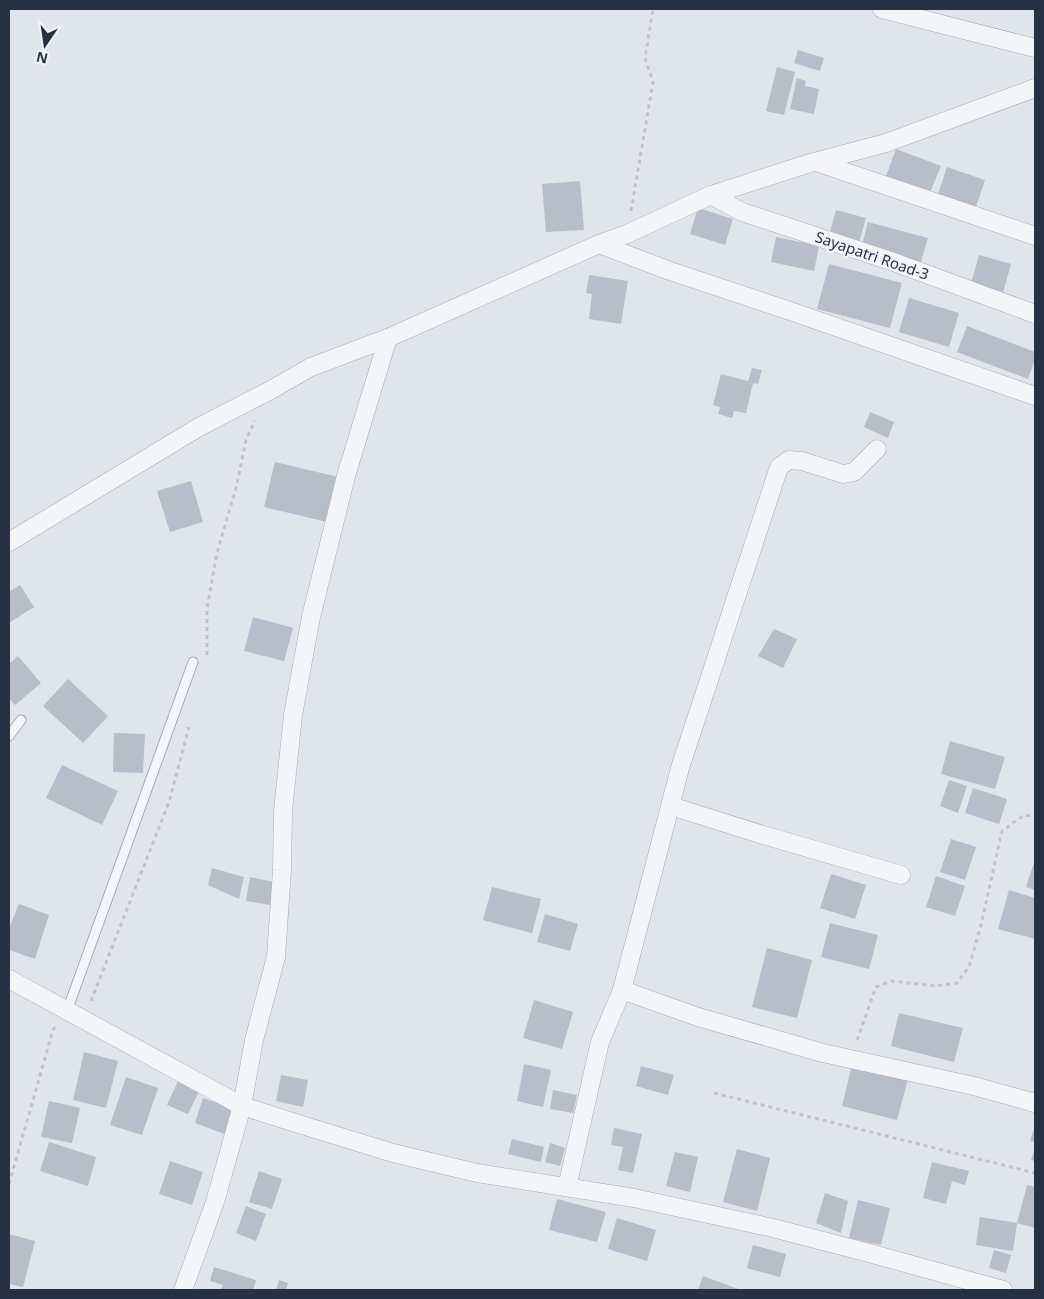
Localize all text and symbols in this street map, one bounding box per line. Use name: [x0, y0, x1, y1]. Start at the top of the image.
north arrow: [20, 20, 70, 70]
text: N: [34, 48, 50, 69]
street label: Sayapatri Road-3: [813, 226, 932, 284]

